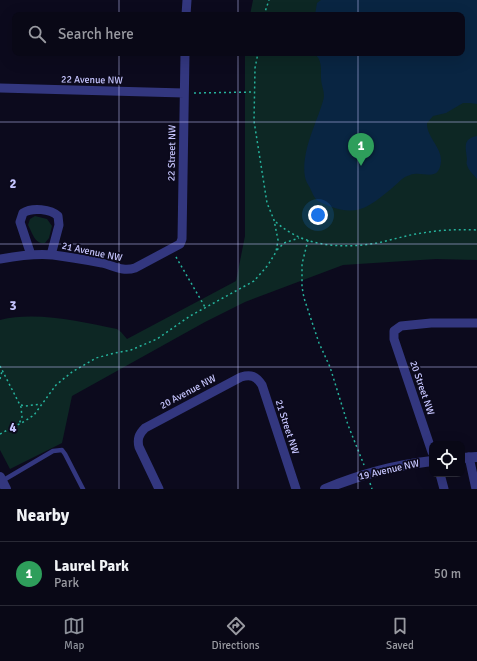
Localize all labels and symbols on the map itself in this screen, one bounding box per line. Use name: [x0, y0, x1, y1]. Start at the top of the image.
street label: 22 Avenue NW: [61, 73, 123, 87]
street label: 22 Street NW: [166, 124, 179, 181]
pin: 1: [348, 133, 374, 166]
text: 2: [9, 176, 17, 192]
your location: [308, 205, 328, 225]
street label: 21 Avenue NW: [61, 240, 124, 264]
text: 3: [9, 298, 17, 314]
street label: 20 Street NW: [407, 359, 437, 417]
street label: 20 Avenue NW: [158, 372, 219, 412]
street label: 21 Street NW: [273, 398, 302, 456]
text: 4: [9, 420, 17, 436]
street label: 19 Avenue NW: [358, 457, 421, 483]

